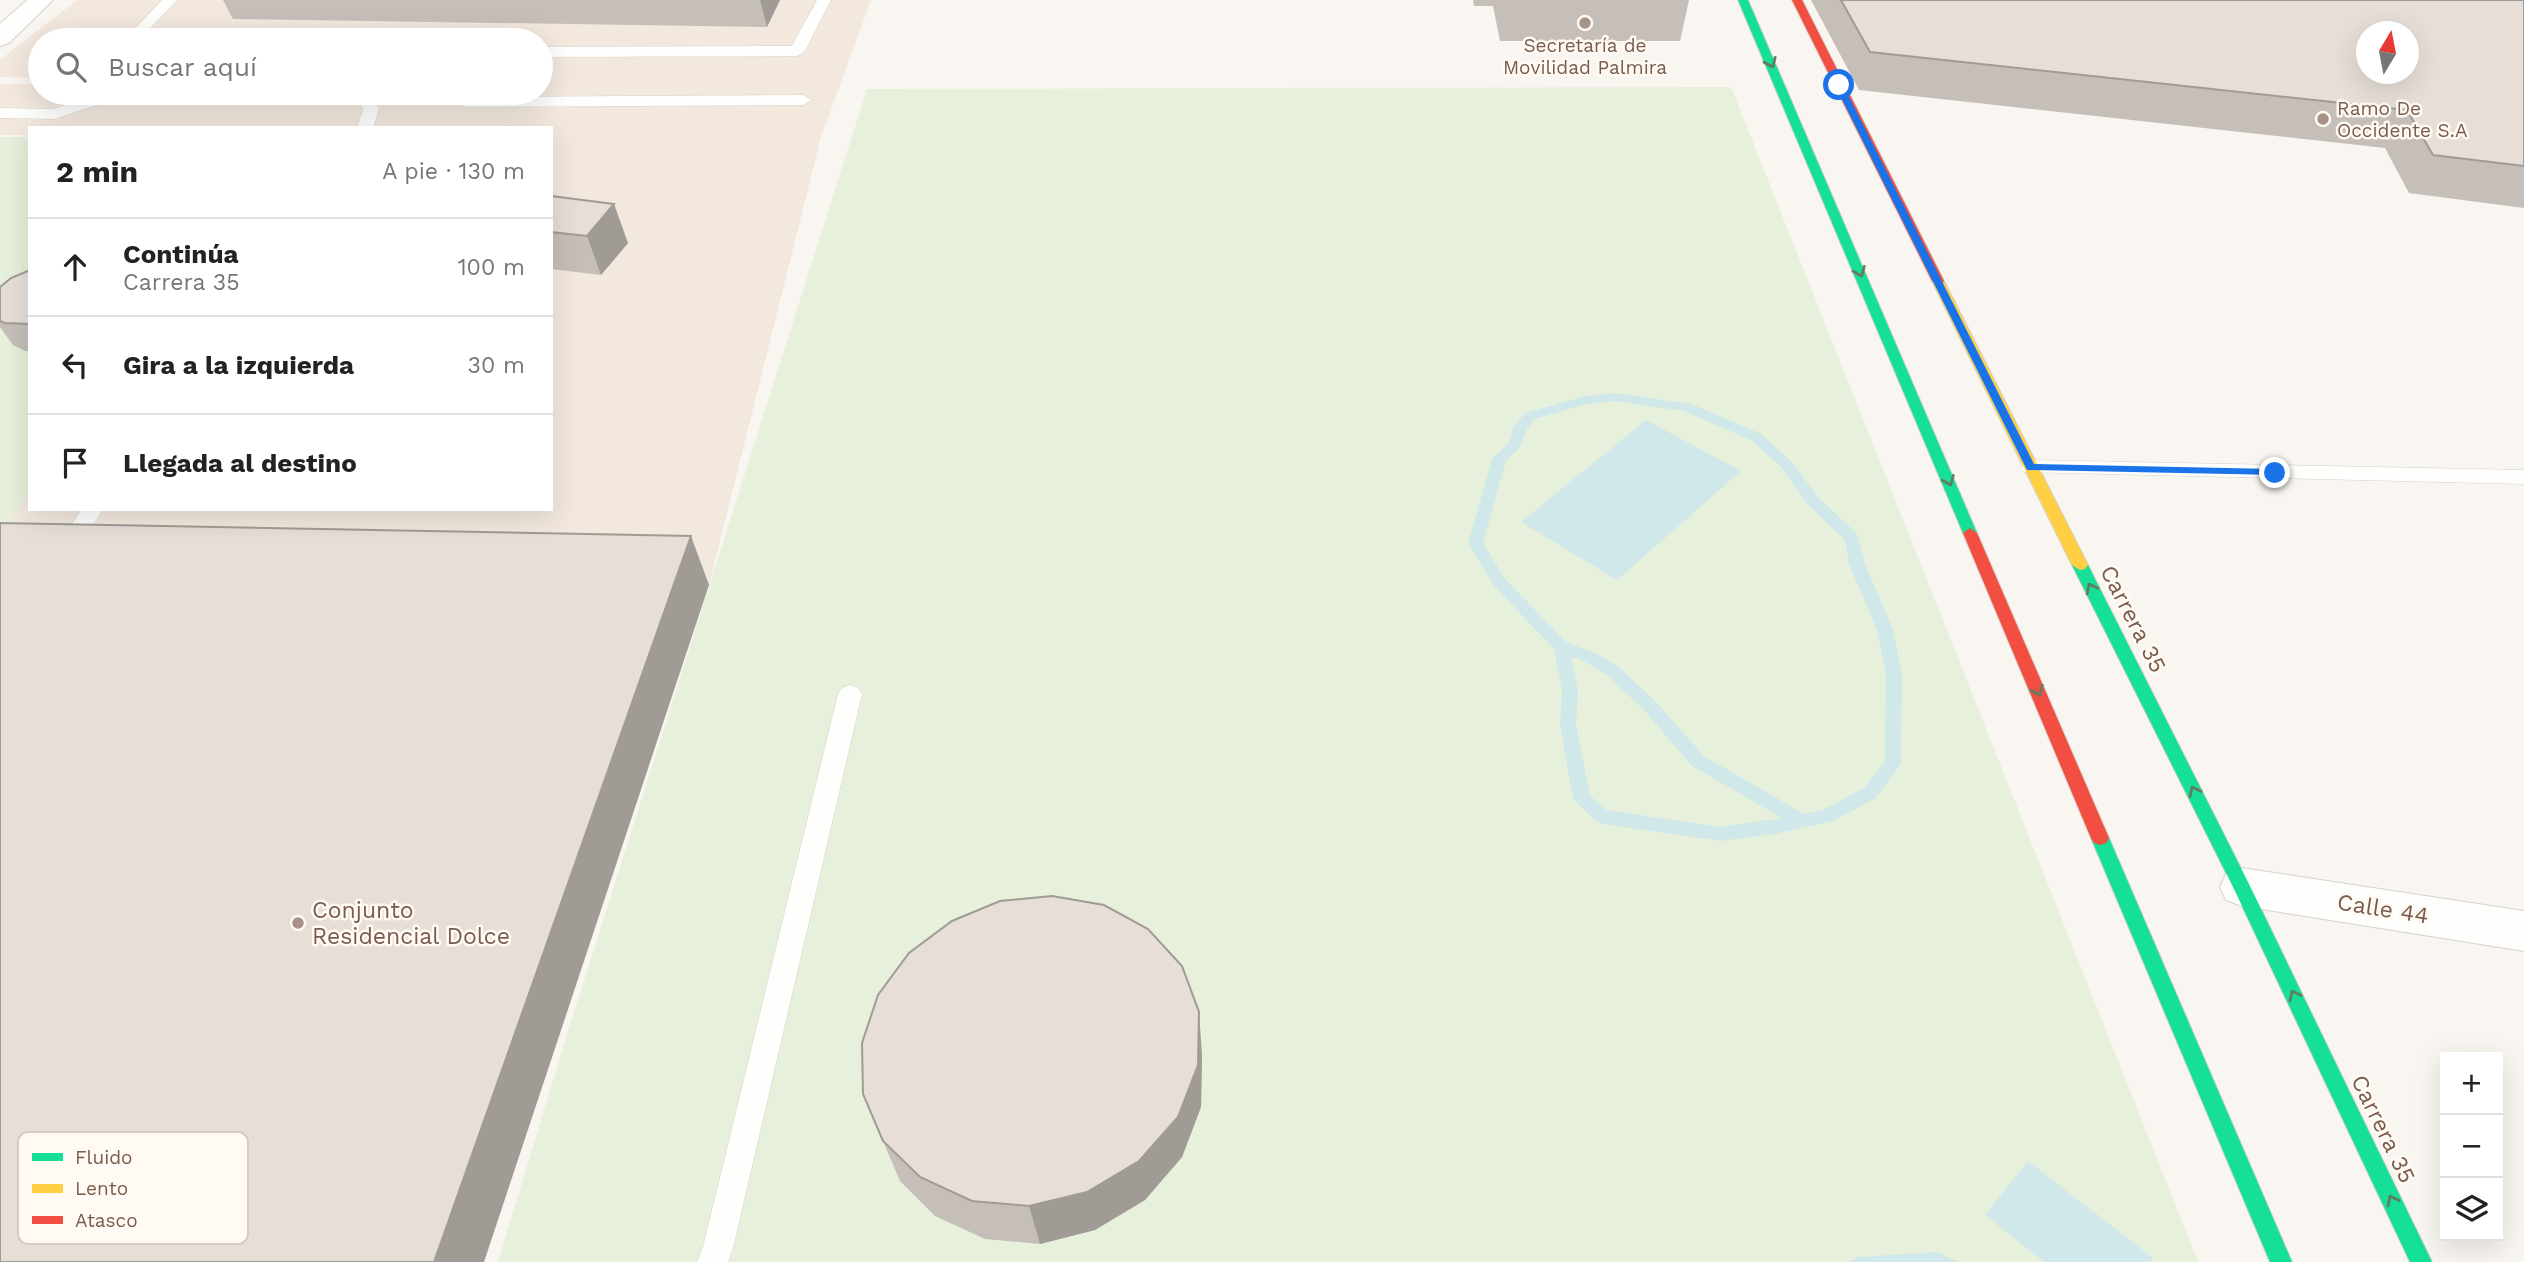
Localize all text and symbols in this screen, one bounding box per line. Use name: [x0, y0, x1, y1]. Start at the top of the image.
marker: Secretaría de Movilidad Palmira: [1577, 15, 1593, 31]
north arrow: [2356, 21, 2419, 84]
search box: [28, 28, 553, 105]
place label: Secretaría de Movilidad Palmira: [1503, 34, 1667, 79]
icon: search: [52, 48, 90, 86]
text: Buscar aquí: [108, 52, 257, 82]
one-way arrow: [1763, 55, 1777, 68]
route start: [1823, 69, 1854, 100]
place label: Ramo De Occidente S.A: [2337, 97, 2468, 142]
marker: Ramo De Occidente S.A: [2315, 111, 2331, 127]
text: 2 min: [56, 154, 138, 189]
text: A pie · 130 m: [382, 158, 525, 185]
text: Continúa: [123, 239, 239, 269]
icon: ahead: [56, 248, 94, 286]
text: 100 m: [458, 254, 525, 281]
one-way arrow: [1852, 265, 1866, 277]
text: Carrera 35: [123, 269, 240, 296]
icon: left: [56, 346, 94, 384]
text: Gira a la izquierda: [123, 350, 354, 380]
text: 30 m: [468, 352, 525, 379]
icon: arrive: [56, 444, 94, 482]
text: Llegada al destino: [123, 448, 357, 478]
route end: [2259, 457, 2290, 488]
one-way arrow: [1941, 474, 1955, 487]
street label: Carrera 35: [2094, 561, 2172, 677]
one-way arrow: [2086, 583, 2100, 595]
one-way arrow: [2030, 683, 2044, 696]
one-way arrow: [2188, 786, 2202, 798]
street label: Calle 44: [2335, 888, 2431, 930]
place label: Conjunto Residencial Dolce: [312, 897, 510, 950]
marker: Conjunto Residencial Dolce: [290, 915, 306, 931]
one-way arrow: [2288, 990, 2302, 1002]
map controls: [2440, 1052, 2503, 1241]
button: +: [2440, 1052, 2503, 1115]
street label: Carrera 35: [2345, 1071, 2421, 1187]
button: −: [2440, 1115, 2503, 1178]
legend: [18, 1132, 248, 1244]
text: Fluido: [75, 1146, 133, 1169]
text: Lento: [75, 1177, 128, 1200]
button: layers: [2440, 1178, 2503, 1241]
one-way arrow: [2386, 1195, 2400, 1207]
text: Atasco: [75, 1209, 138, 1232]

